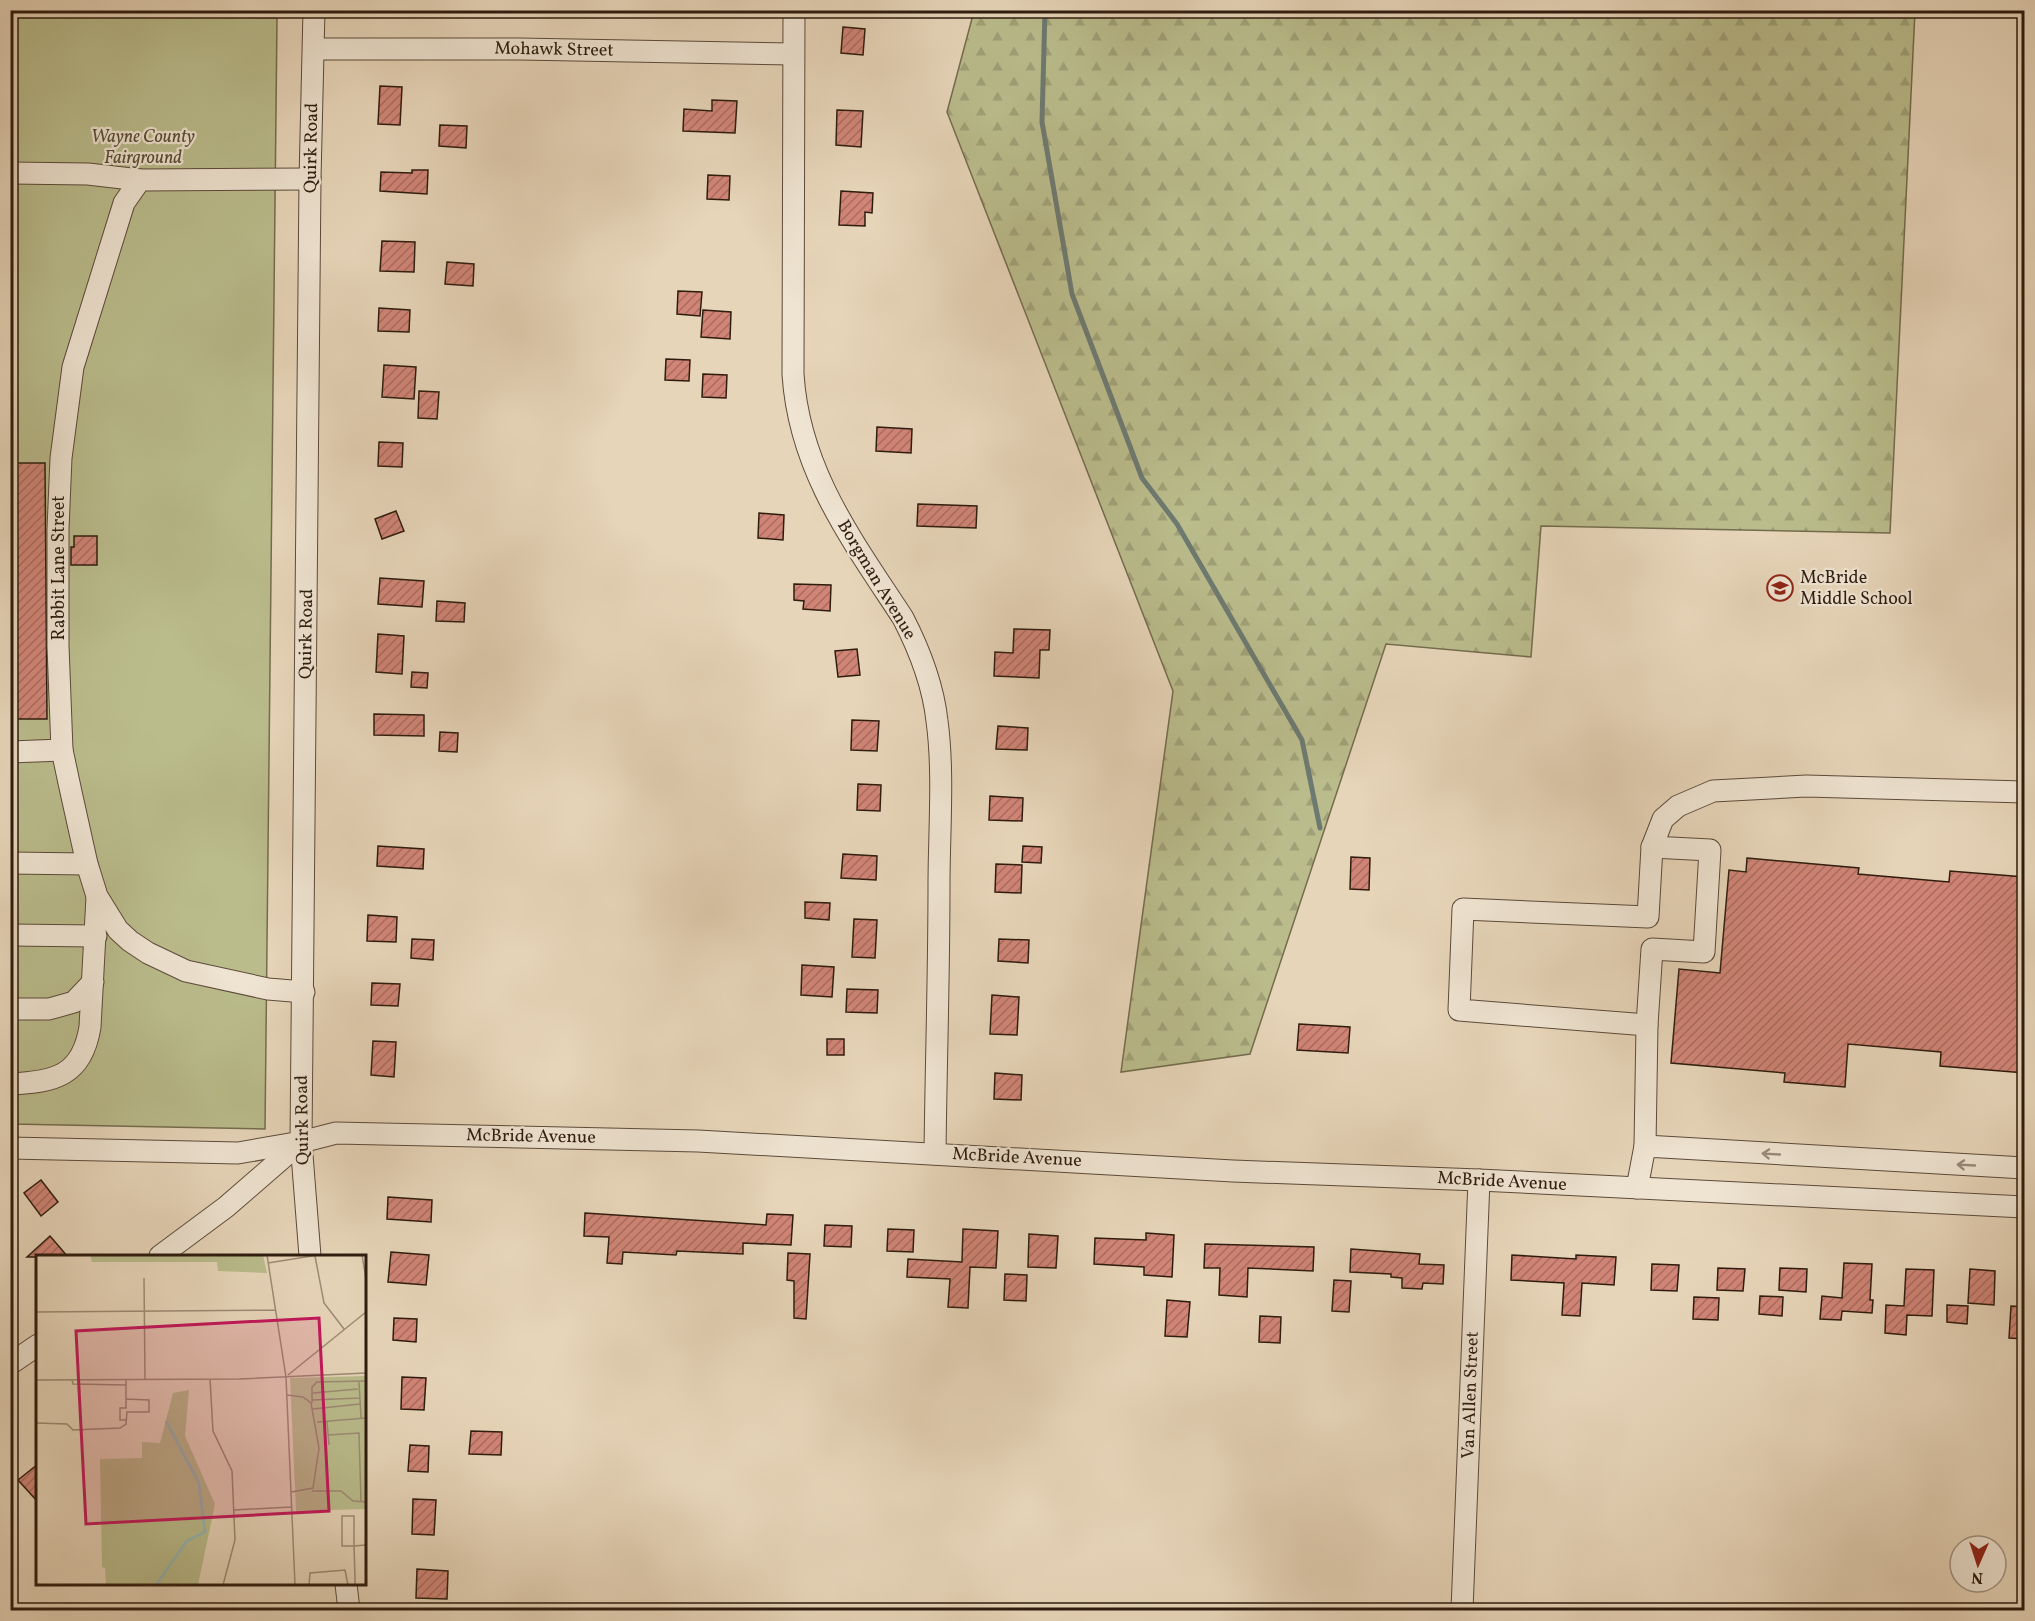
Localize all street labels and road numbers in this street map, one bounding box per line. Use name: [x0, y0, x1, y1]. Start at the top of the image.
street label: Mohawk Street: [494, 36, 614, 64]
street label: Quirk Road: [299, 103, 325, 193]
street label: Rabbit Lane Street: [47, 495, 72, 641]
street label: Borgman Avenue: [830, 515, 922, 645]
street label: Quirk Road: [294, 589, 320, 679]
street label: Quirk Road: [290, 1075, 316, 1165]
street label: McBride Avenue: [466, 1123, 596, 1151]
street label: McBride Avenue: [952, 1142, 1082, 1174]
street label: McBride Avenue: [1437, 1166, 1567, 1198]
street label: Van Allen Street: [1456, 1331, 1486, 1459]

